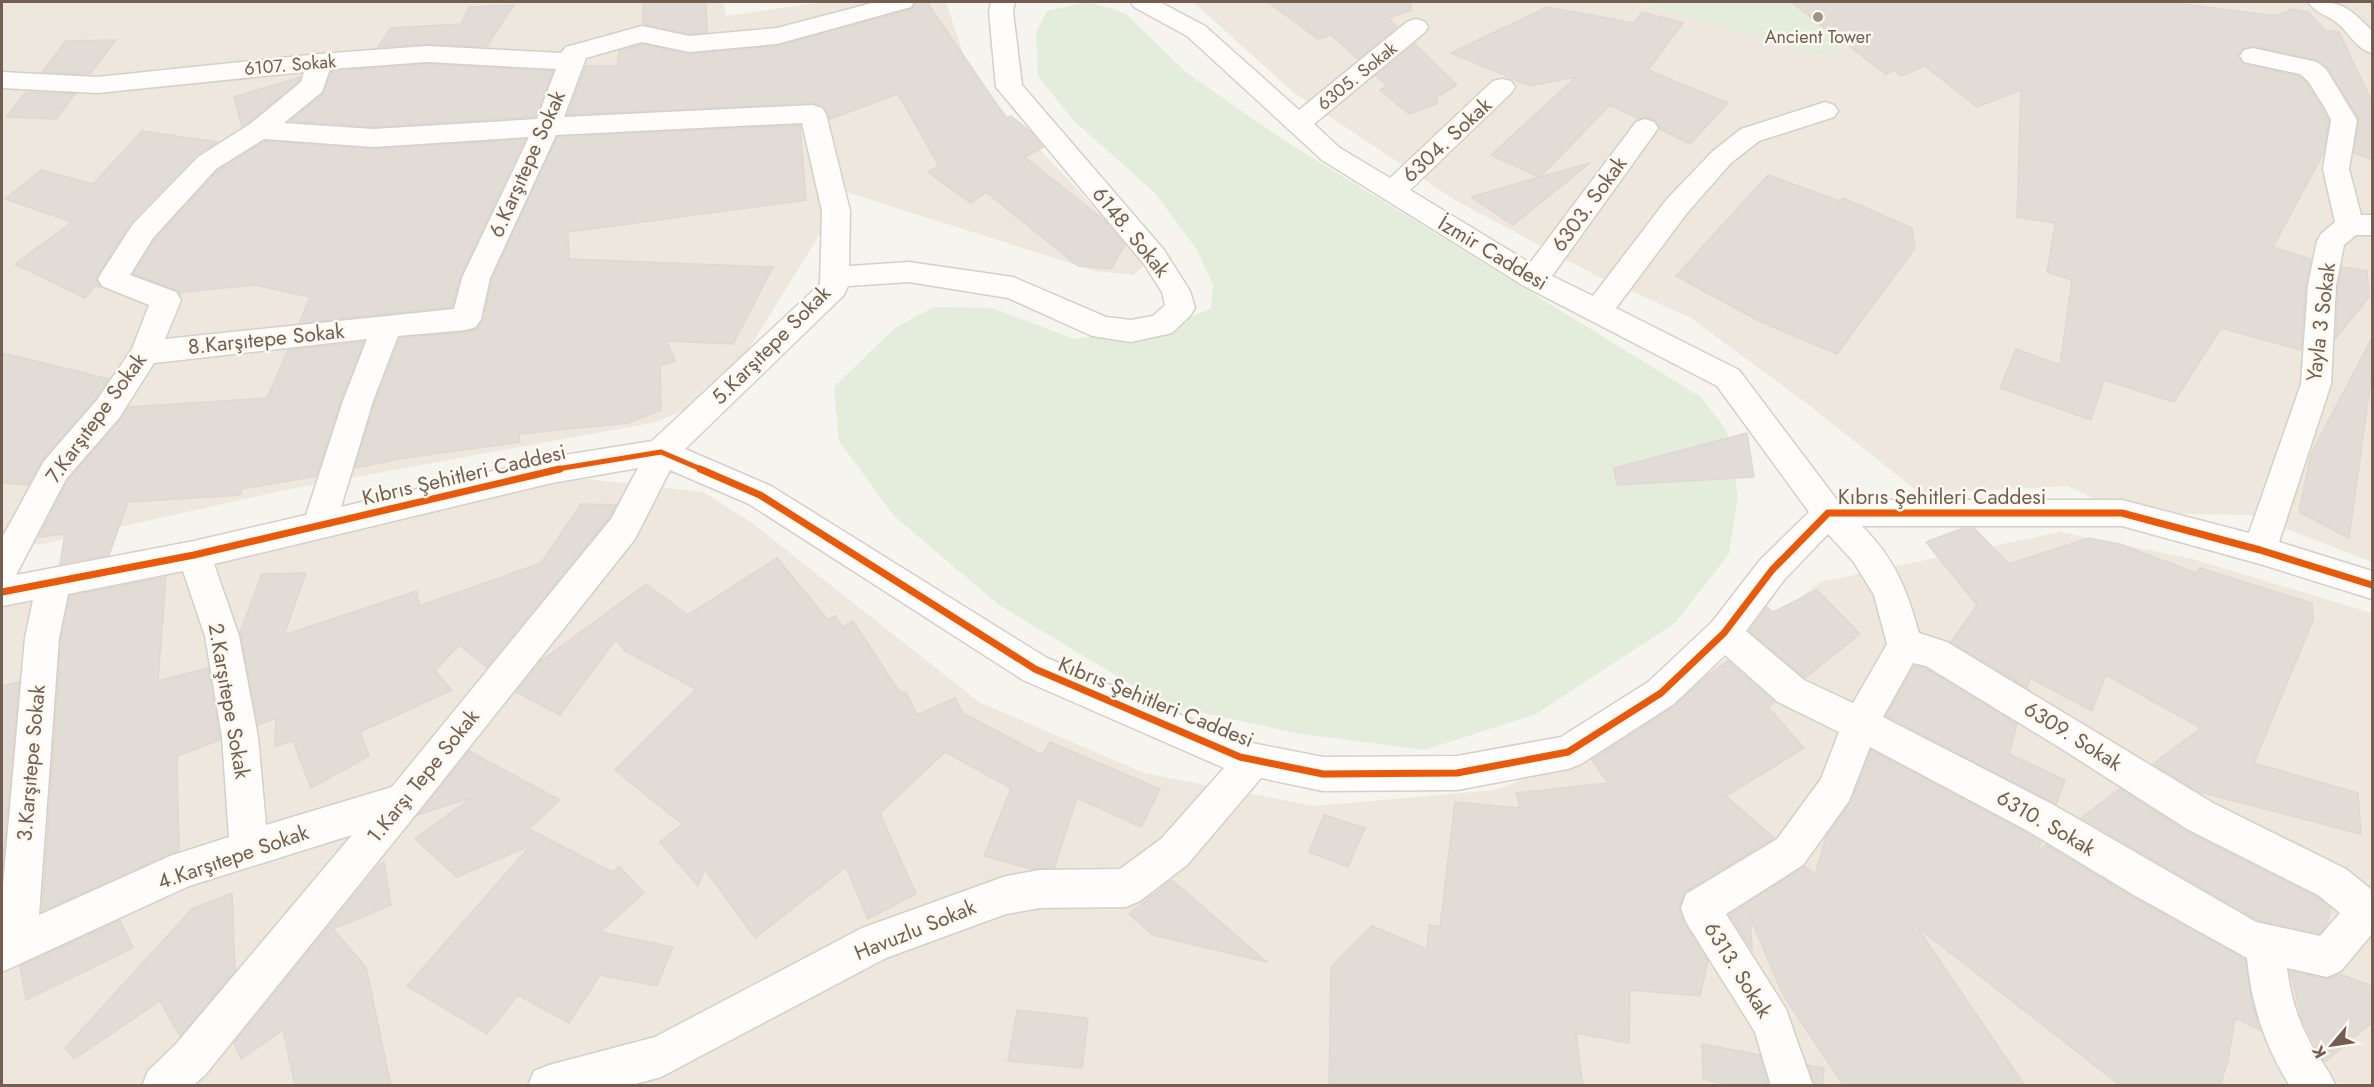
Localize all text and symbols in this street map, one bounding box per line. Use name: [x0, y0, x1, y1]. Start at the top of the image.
marker: Ancient Tower: [1811, 10, 1825, 24]
place label: Ancient Tower: [1765, 24, 1872, 50]
street label: 6305. Sokak: [1311, 36, 1403, 116]
street label: 6107. Sokak: [243, 48, 337, 82]
street label: 6.Karşıtepe Sokak: [481, 85, 573, 242]
street label: 6304. Sokak: [1396, 90, 1499, 189]
street label: 6303. Sokak: [1544, 149, 1634, 258]
street label: 6148. Sokak: [1085, 180, 1177, 284]
street label: İzmir Caddesi: [1432, 208, 1554, 298]
street label: Yayla 3 Sokak: [2299, 260, 2343, 383]
street label: 5.Karşıtepe Sokak: [705, 278, 838, 411]
street label: 8.Karşıtepe Sokak: [186, 316, 346, 362]
street label: 7.Karşıtepe Sokak: [38, 346, 154, 489]
street label: Kıbrıs Şehitleri Caddesi: [359, 437, 569, 513]
street label: Kıbrıs Şehitleri Caddesi: [1838, 482, 2046, 512]
street label: 2.Karşıtepe Sokak: [201, 621, 258, 782]
street label: Kıbrıs Şehitleri Caddesi: [1054, 649, 1258, 755]
street label: 3.Karşıtepe Sokak: [9, 683, 53, 843]
street label: 6309. Sokak: [2018, 694, 2129, 779]
street label: 1.Karşı Tepe Sokak: [360, 702, 487, 849]
street label: 6310. Sokak: [1991, 783, 2102, 864]
street label: 4.Karşıtepe Sokak: [153, 817, 313, 897]
street label: Havuzlu Sokak: [850, 892, 981, 968]
street label: 6313. Sokak: [1697, 916, 1780, 1025]
north arrow: [2302, 1015, 2362, 1075]
text: K: [2306, 1041, 2332, 1062]

